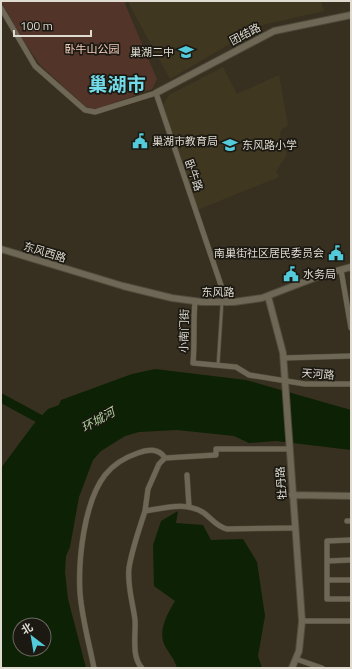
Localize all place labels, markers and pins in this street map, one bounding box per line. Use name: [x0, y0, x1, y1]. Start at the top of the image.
school or university icon: 巢湖二中: [177, 43, 195, 61]
place label: 巢湖二中: [130, 44, 174, 60]
public building icon: 巢湖市教育局: [131, 132, 149, 150]
place label: 巢湖市教育局: [152, 133, 218, 149]
school or university icon: 东风路小学: [221, 136, 239, 154]
place label: 东风路小学: [242, 137, 297, 153]
public building icon: 南巢街社区居民委员会: [327, 244, 345, 262]
place label: 南巢街社区居民委员会: [214, 245, 324, 261]
public building icon: 水务局: [282, 265, 300, 283]
place label: 水务局: [303, 266, 336, 282]

